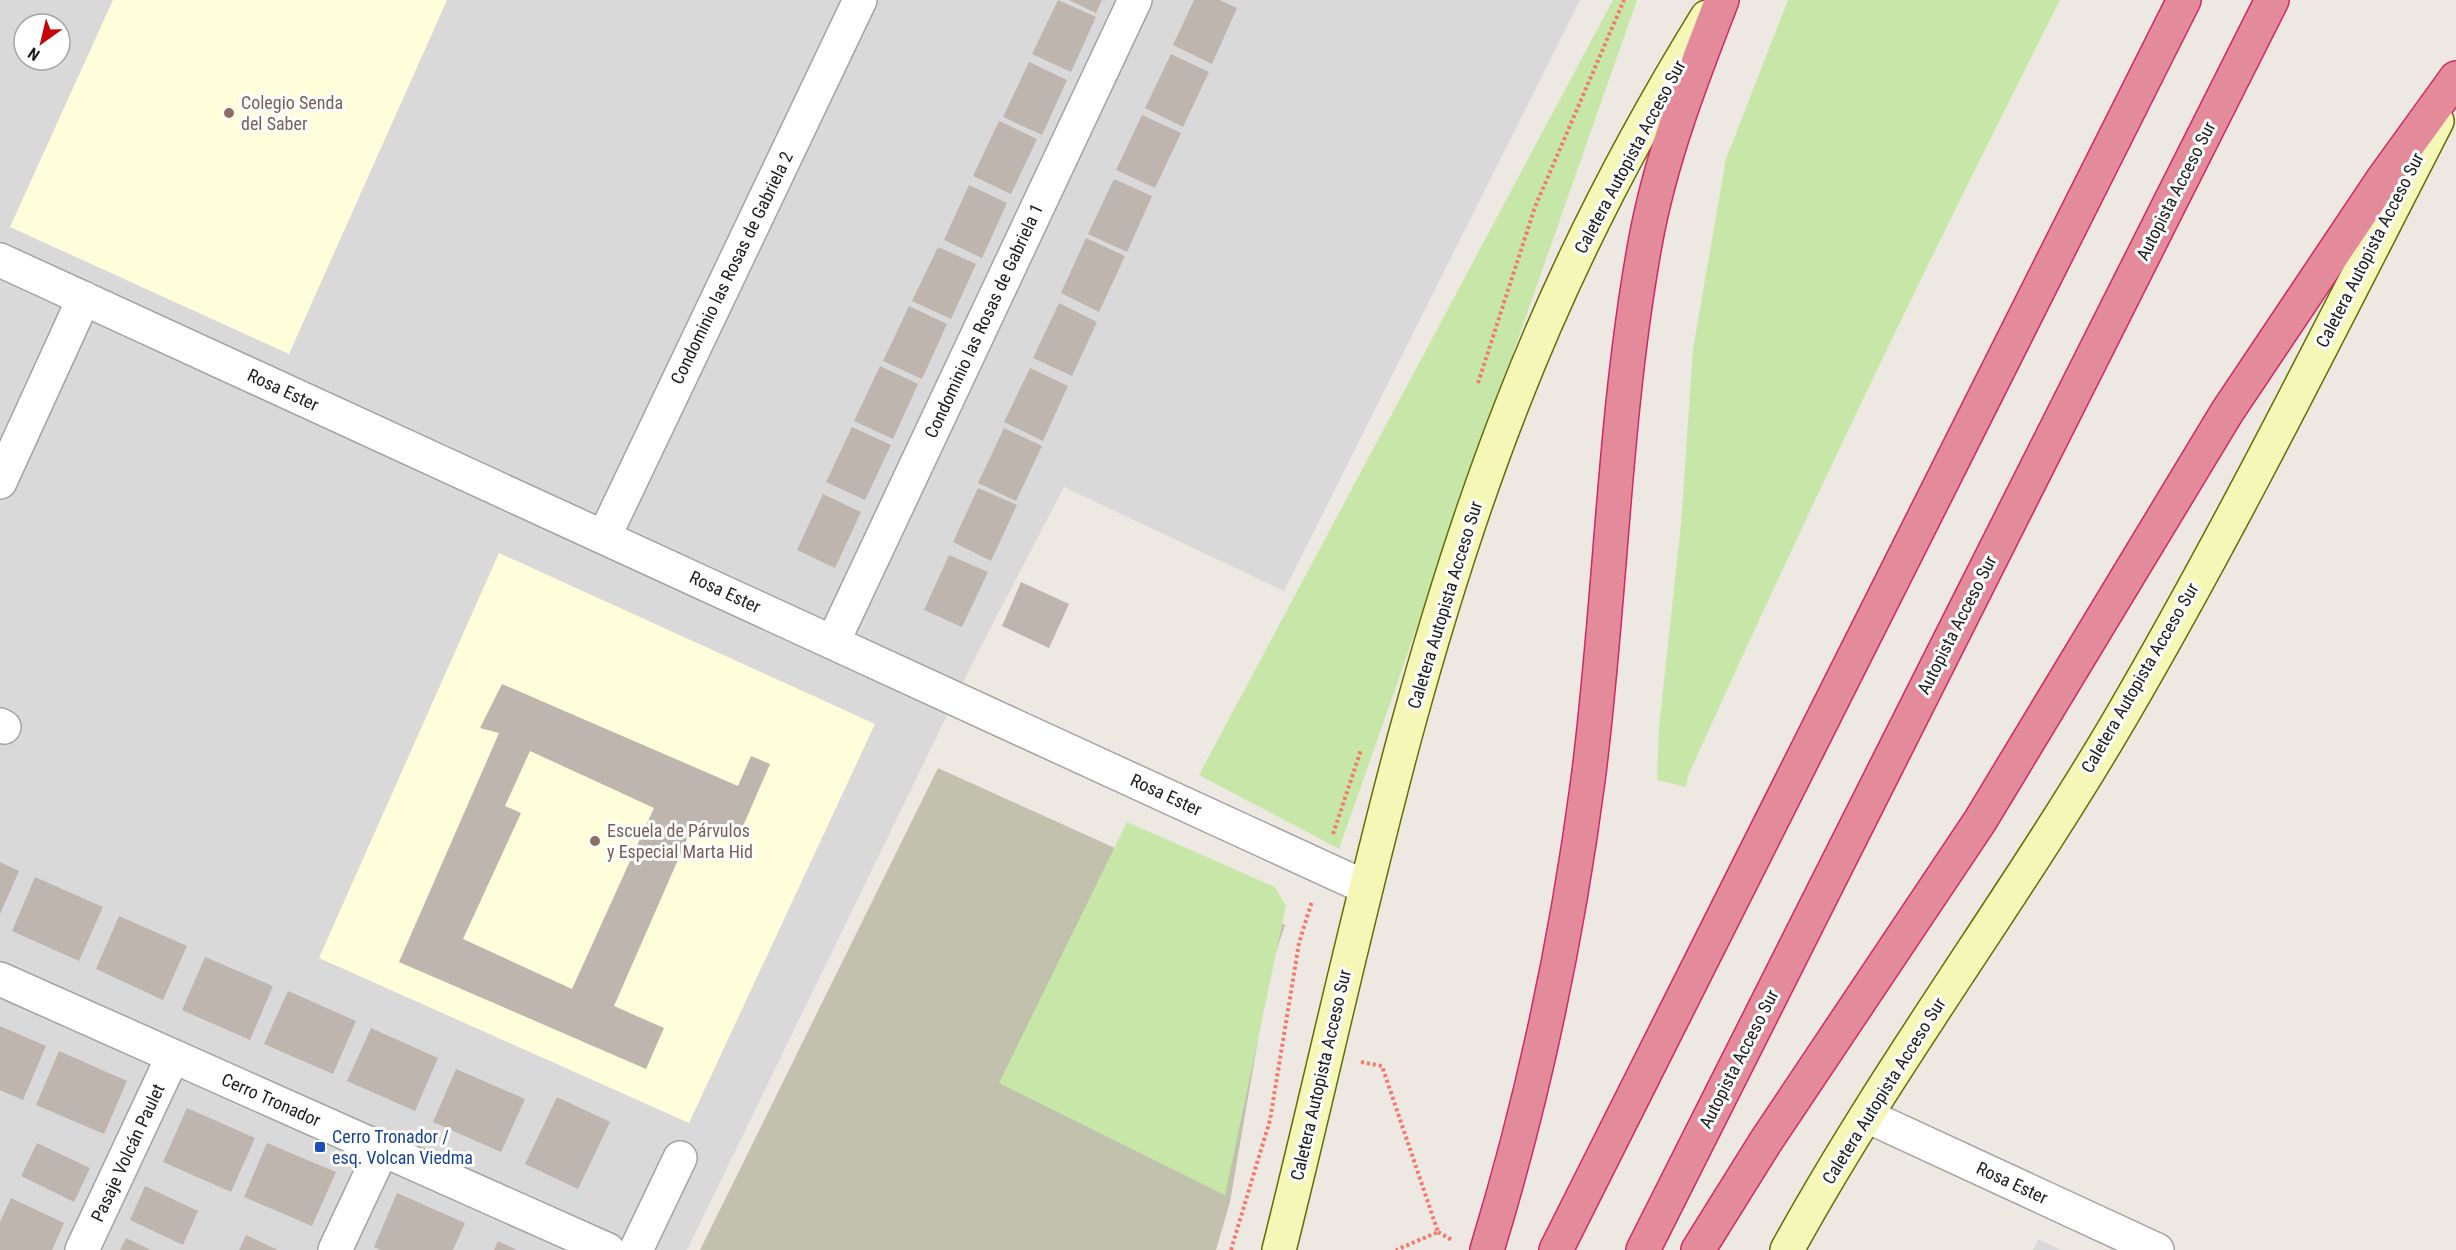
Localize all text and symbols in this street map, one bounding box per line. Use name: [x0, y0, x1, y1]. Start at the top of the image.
north arrow: [12, 12, 72, 72]
text: N: [25, 43, 43, 65]
street label: Caletera Autopista Acceso Sur: [1570, 56, 1690, 257]
place label: Colegio Senda del Saber: [241, 92, 343, 134]
marker: Colegio Senda del Saber: [222, 106, 236, 120]
street label: Autopista Acceso Sur: [2132, 117, 2220, 264]
street label: Condominio las Rosas de Gabriela 2: [666, 148, 797, 387]
street label: Caletera Autopista Acceso Sur: [2311, 148, 2428, 351]
street label: Condominio las Rosas de Gabriela 1: [920, 200, 1047, 441]
street label: Rosa Ester: [244, 364, 323, 415]
street label: Caletera Autopista Acceso Sur: [1403, 498, 1486, 711]
street label: Autopista Acceso Sur: [1913, 551, 2001, 698]
street label: Rosa Ester: [686, 566, 765, 617]
street label: Caletera Autopista Acceso Sur: [2077, 579, 2203, 776]
street label: Rosa Ester: [1127, 769, 1206, 820]
place label: Escuela de Párvulos y Especial Marta Hid: [607, 820, 753, 862]
marker: Escuela de Párvulos y Especial Marta Hid: [588, 834, 602, 848]
street label: Caletera Autopista Acceso Sur: [1286, 967, 1355, 1182]
street label: Autopista Acceso Sur: [1695, 985, 1783, 1132]
street label: Caletera Autopista Acceso Sur: [1817, 993, 1950, 1188]
street label: Cerro Tronador: [218, 1068, 324, 1131]
street label: Pasaje Volcán Paulet: [86, 1081, 169, 1225]
place label: Cerro Tronador / esq. Volcan Viedma: [332, 1126, 473, 1168]
marker: Cerro Tronador / esq. Volcan Viedma: [313, 1140, 327, 1154]
street label: Rosa Ester: [1973, 1157, 2052, 1208]

